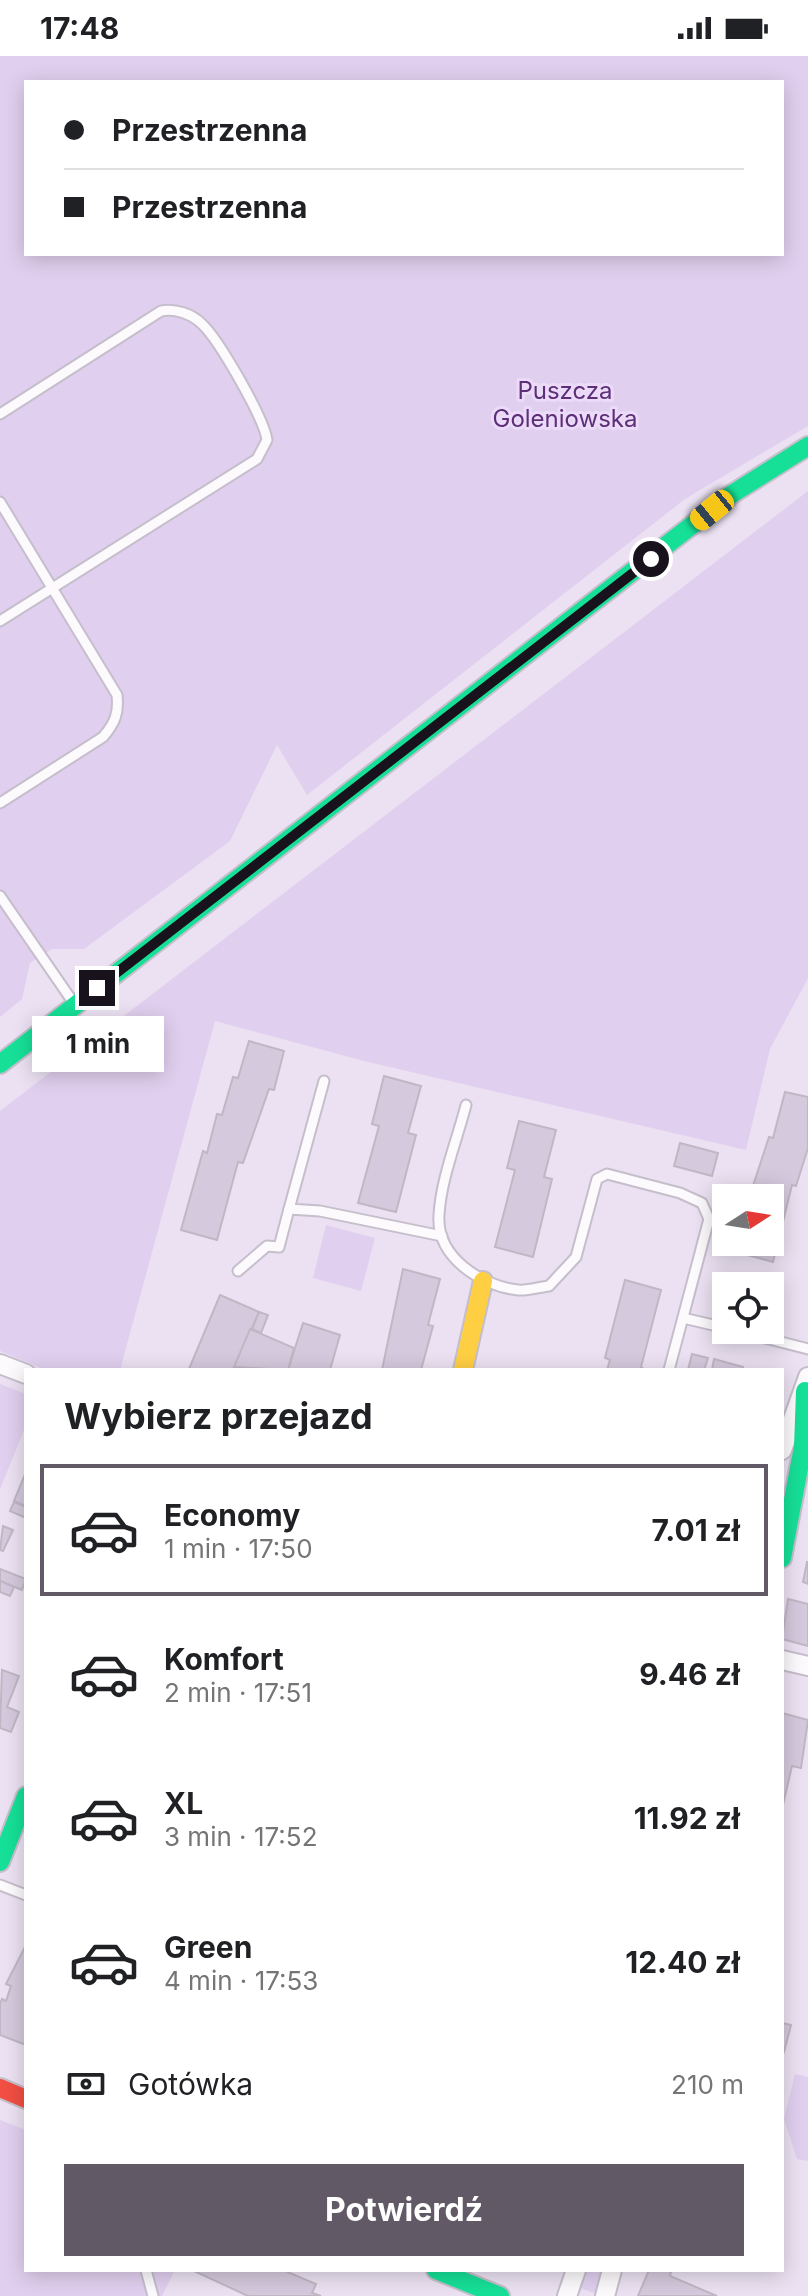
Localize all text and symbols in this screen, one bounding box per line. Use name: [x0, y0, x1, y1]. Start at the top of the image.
text: 17:48: [40, 10, 119, 46]
text: Przestrzenna: [112, 112, 307, 148]
text: Przestrzenna: [112, 189, 307, 225]
park label: Puszcza Goleniowska: [492, 376, 638, 433]
car: [686, 486, 738, 534]
route start: [633, 541, 669, 577]
route end: [79, 970, 115, 1006]
callout: 1 min: [31, 1016, 163, 1072]
text: 1 min: [66, 1028, 130, 1059]
north arrow: [712, 1184, 784, 1256]
map controls: [712, 1184, 784, 1344]
button: locate: [712, 1272, 784, 1344]
text: Wybierz przejazd: [64, 1394, 373, 1438]
icon: car: [68, 1494, 140, 1566]
text: Economy: [164, 1497, 300, 1533]
text: 7.01 zł: [652, 1512, 740, 1548]
text: 1 min · 17:50: [164, 1533, 313, 1564]
icon: car: [68, 1638, 140, 1710]
text: Komfort: [164, 1641, 284, 1677]
text: 9.46 zł: [639, 1656, 740, 1692]
text: 2 min · 17:51: [164, 1677, 312, 1708]
icon: car: [68, 1782, 140, 1854]
text: XL: [164, 1785, 203, 1821]
text: 11.92 zł: [634, 1800, 740, 1836]
text: 3 min · 17:52: [164, 1821, 318, 1852]
icon: car: [68, 1926, 140, 1998]
text: Green: [164, 1929, 252, 1965]
text: 12.40 zł: [625, 1944, 740, 1980]
text: 4 min · 17:53: [164, 1965, 318, 1996]
icon: cash: [64, 2062, 108, 2106]
text: Gotówka: [128, 2066, 253, 2102]
text: 210 m: [671, 2069, 744, 2100]
button: Potwierdź: [64, 2164, 744, 2256]

